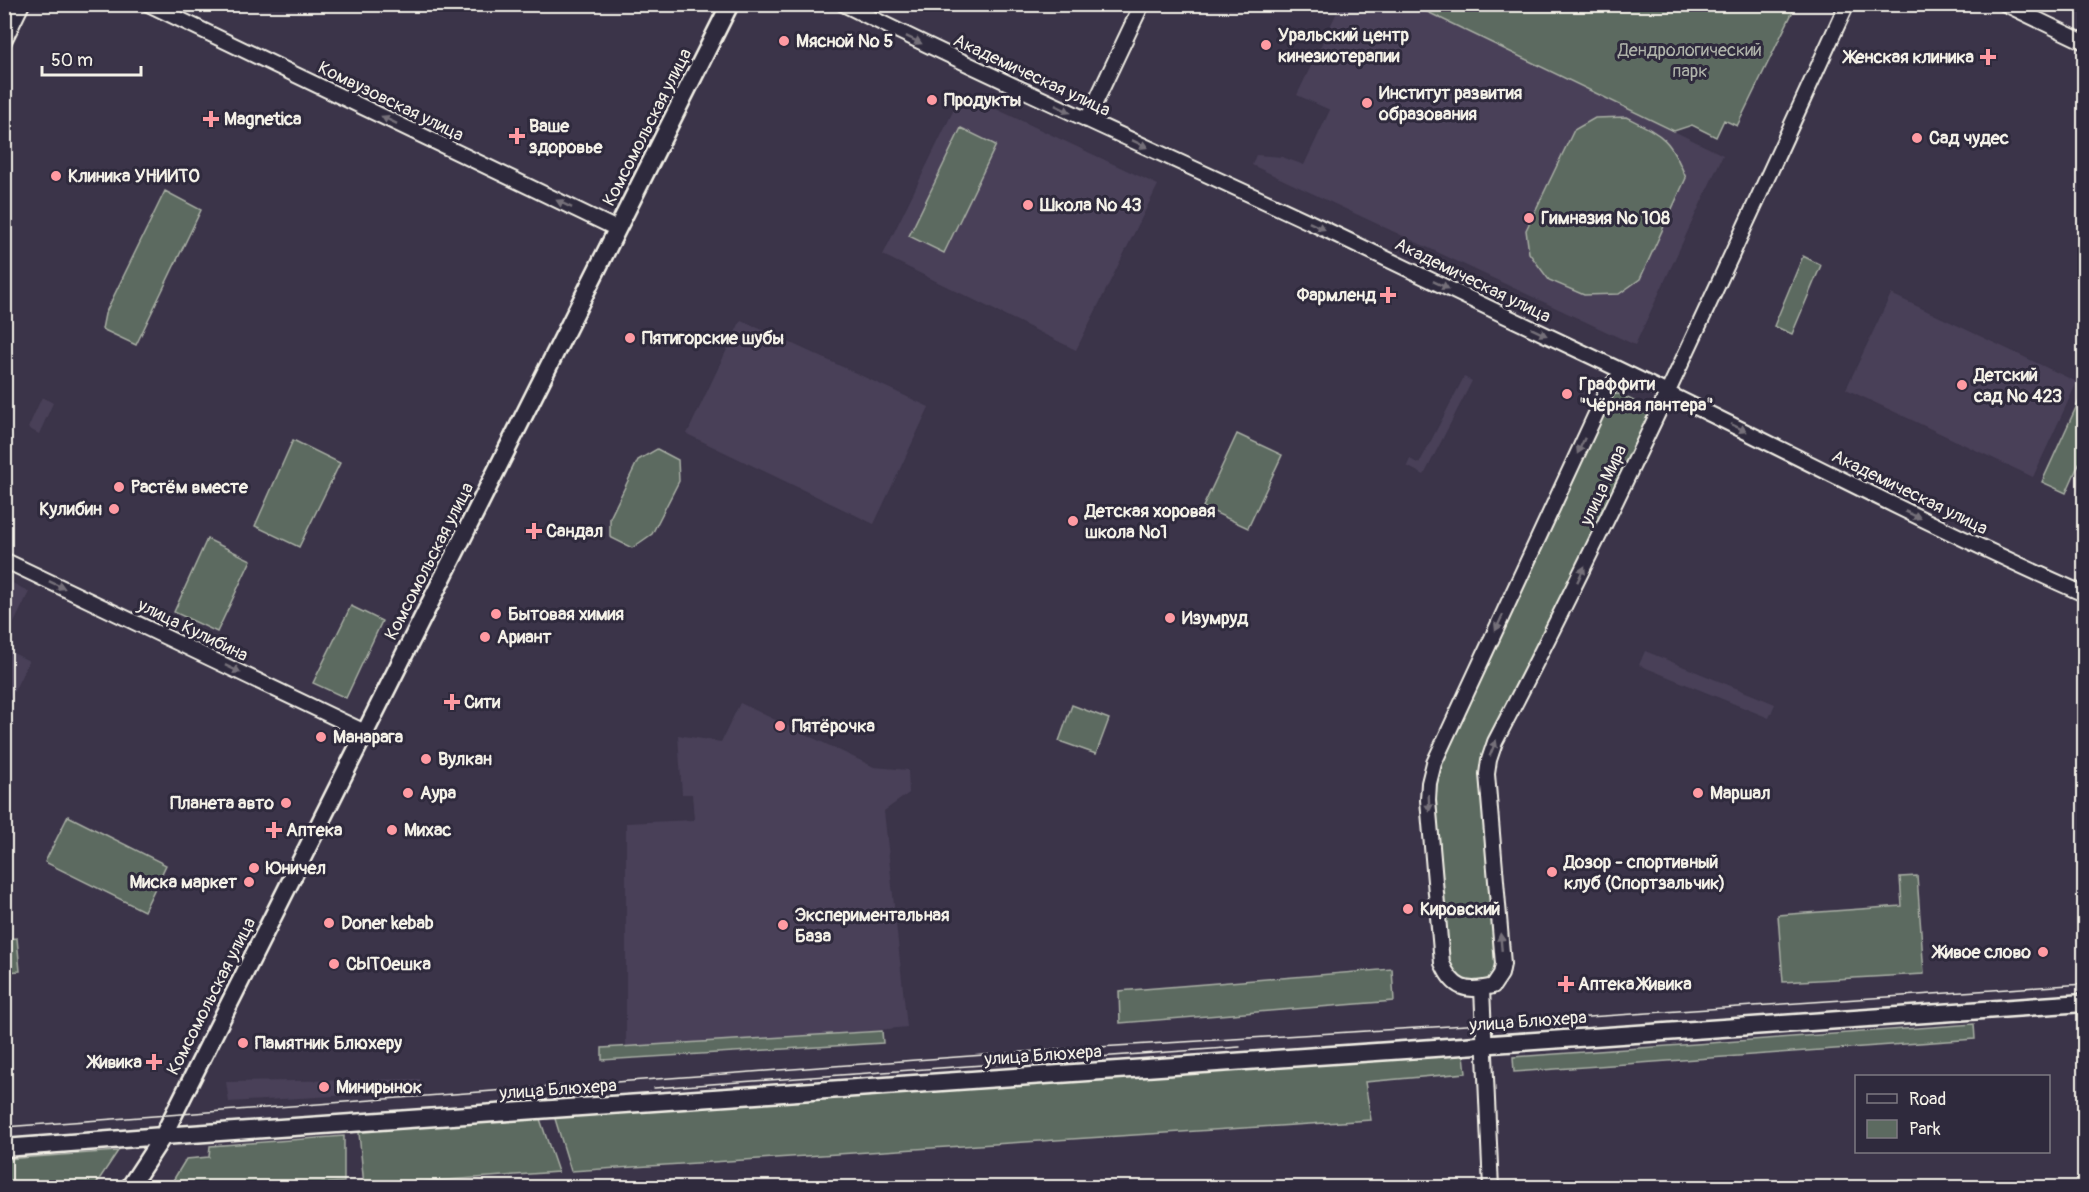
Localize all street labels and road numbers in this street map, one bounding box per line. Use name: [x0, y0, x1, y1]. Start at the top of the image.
street label: Академическая улица: [950, 29, 1114, 122]
street label: Комсомольская улица: [598, 45, 697, 210]
street label: Комвузовская улица: [314, 56, 468, 147]
street label: Академическая улица: [1391, 233, 1555, 328]
street label: улица Мира: [1574, 441, 1632, 530]
street label: Академическая улица: [1828, 445, 1992, 540]
street label: Комсомольская улица: [380, 479, 479, 644]
street label: улица Кулибина: [133, 593, 252, 667]
street label: Комсомольская улица: [162, 914, 261, 1079]
street label: улица Блюхера: [1467, 1006, 1588, 1037]
street label: улица Блюхера: [982, 1040, 1103, 1071]
street label: улица Блюхера: [497, 1074, 618, 1105]

